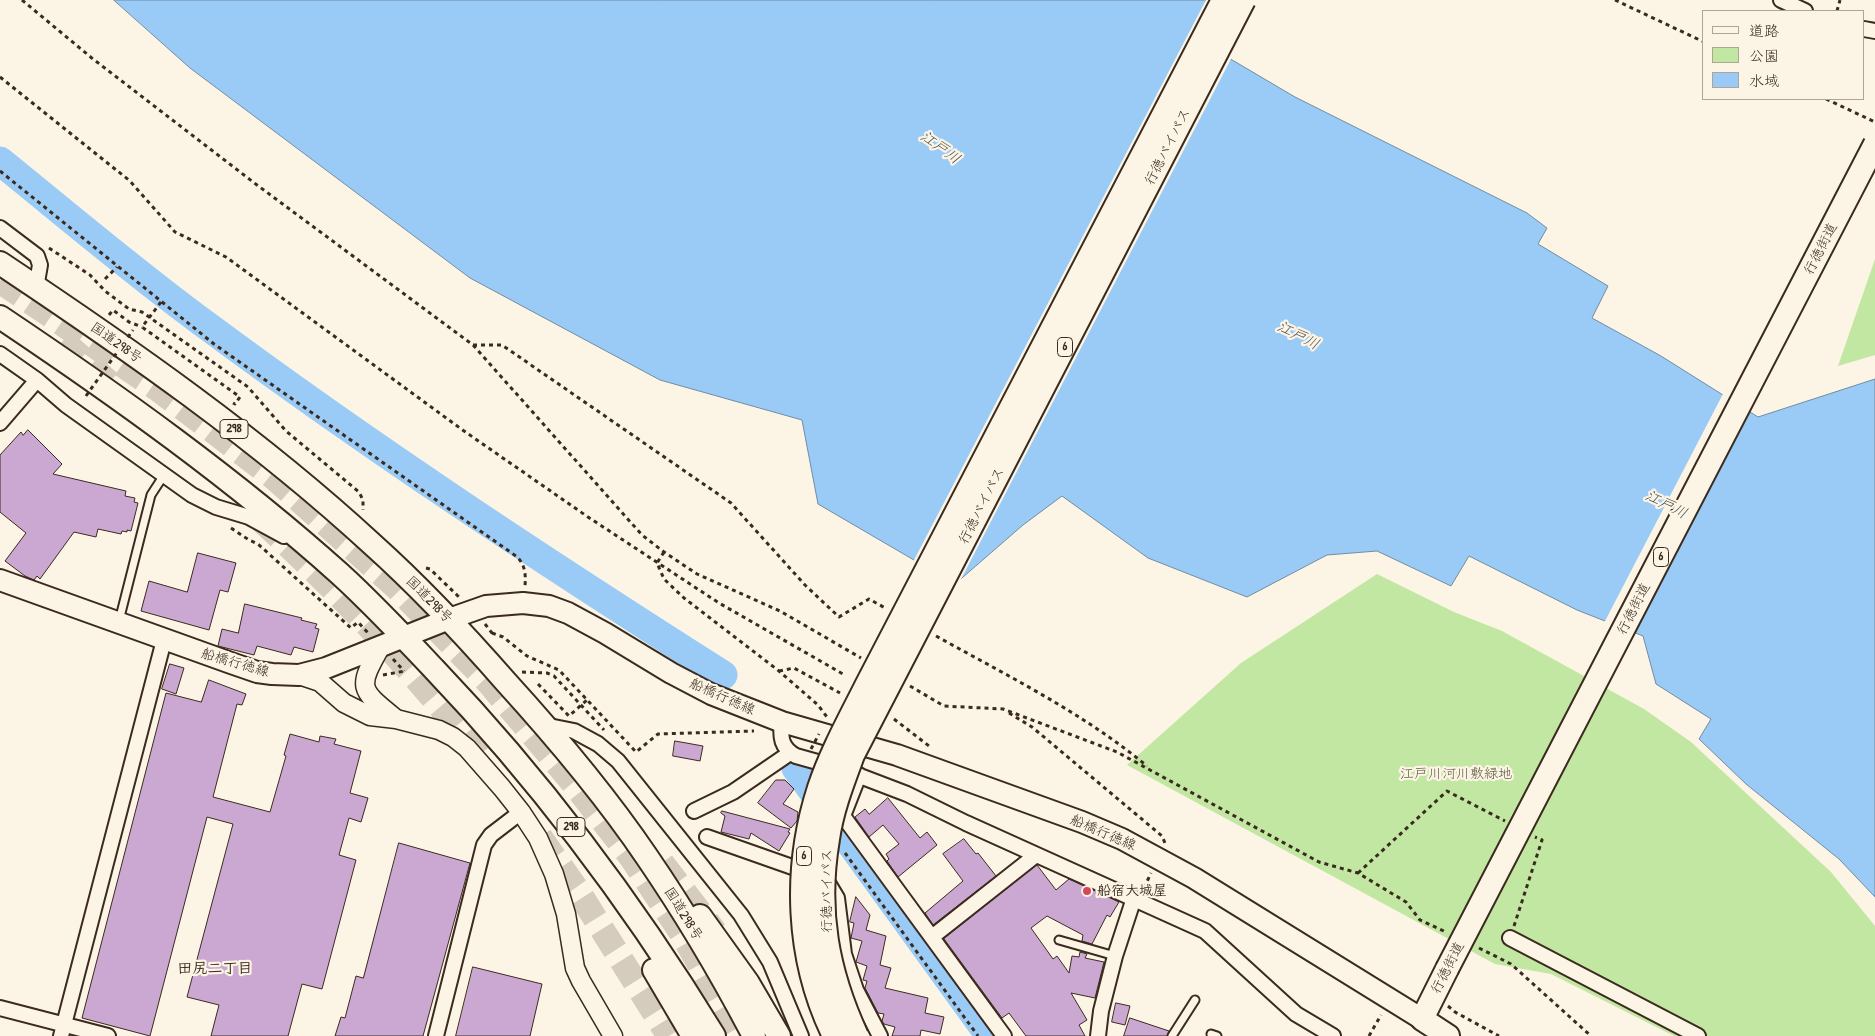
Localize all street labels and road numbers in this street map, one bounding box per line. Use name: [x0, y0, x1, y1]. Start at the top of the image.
street label: 行徳バイパス: [1141, 106, 1195, 188]
street label: 行徳街道: [1801, 220, 1841, 278]
street label: 国道298号: [87, 319, 145, 367]
road number: 6: [1058, 338, 1072, 357]
road number: 298: [220, 419, 248, 438]
street label: 行徳バイパス: [955, 465, 1009, 547]
road number: 6: [1654, 548, 1668, 566]
street label: 国道298号: [402, 573, 456, 627]
street label: 行徳街道: [1614, 580, 1654, 638]
street label: 船橋行徳線: [199, 645, 271, 681]
street label: 船橋行徳線: [687, 675, 757, 719]
street label: 船橋行徳線: [1068, 812, 1138, 854]
road number: 298: [557, 818, 585, 836]
road number: 6: [796, 846, 812, 866]
street label: 行徳バイパス: [819, 849, 835, 933]
street label: 国道298号: [660, 884, 706, 944]
street label: 行徳街道: [1428, 939, 1468, 997]

